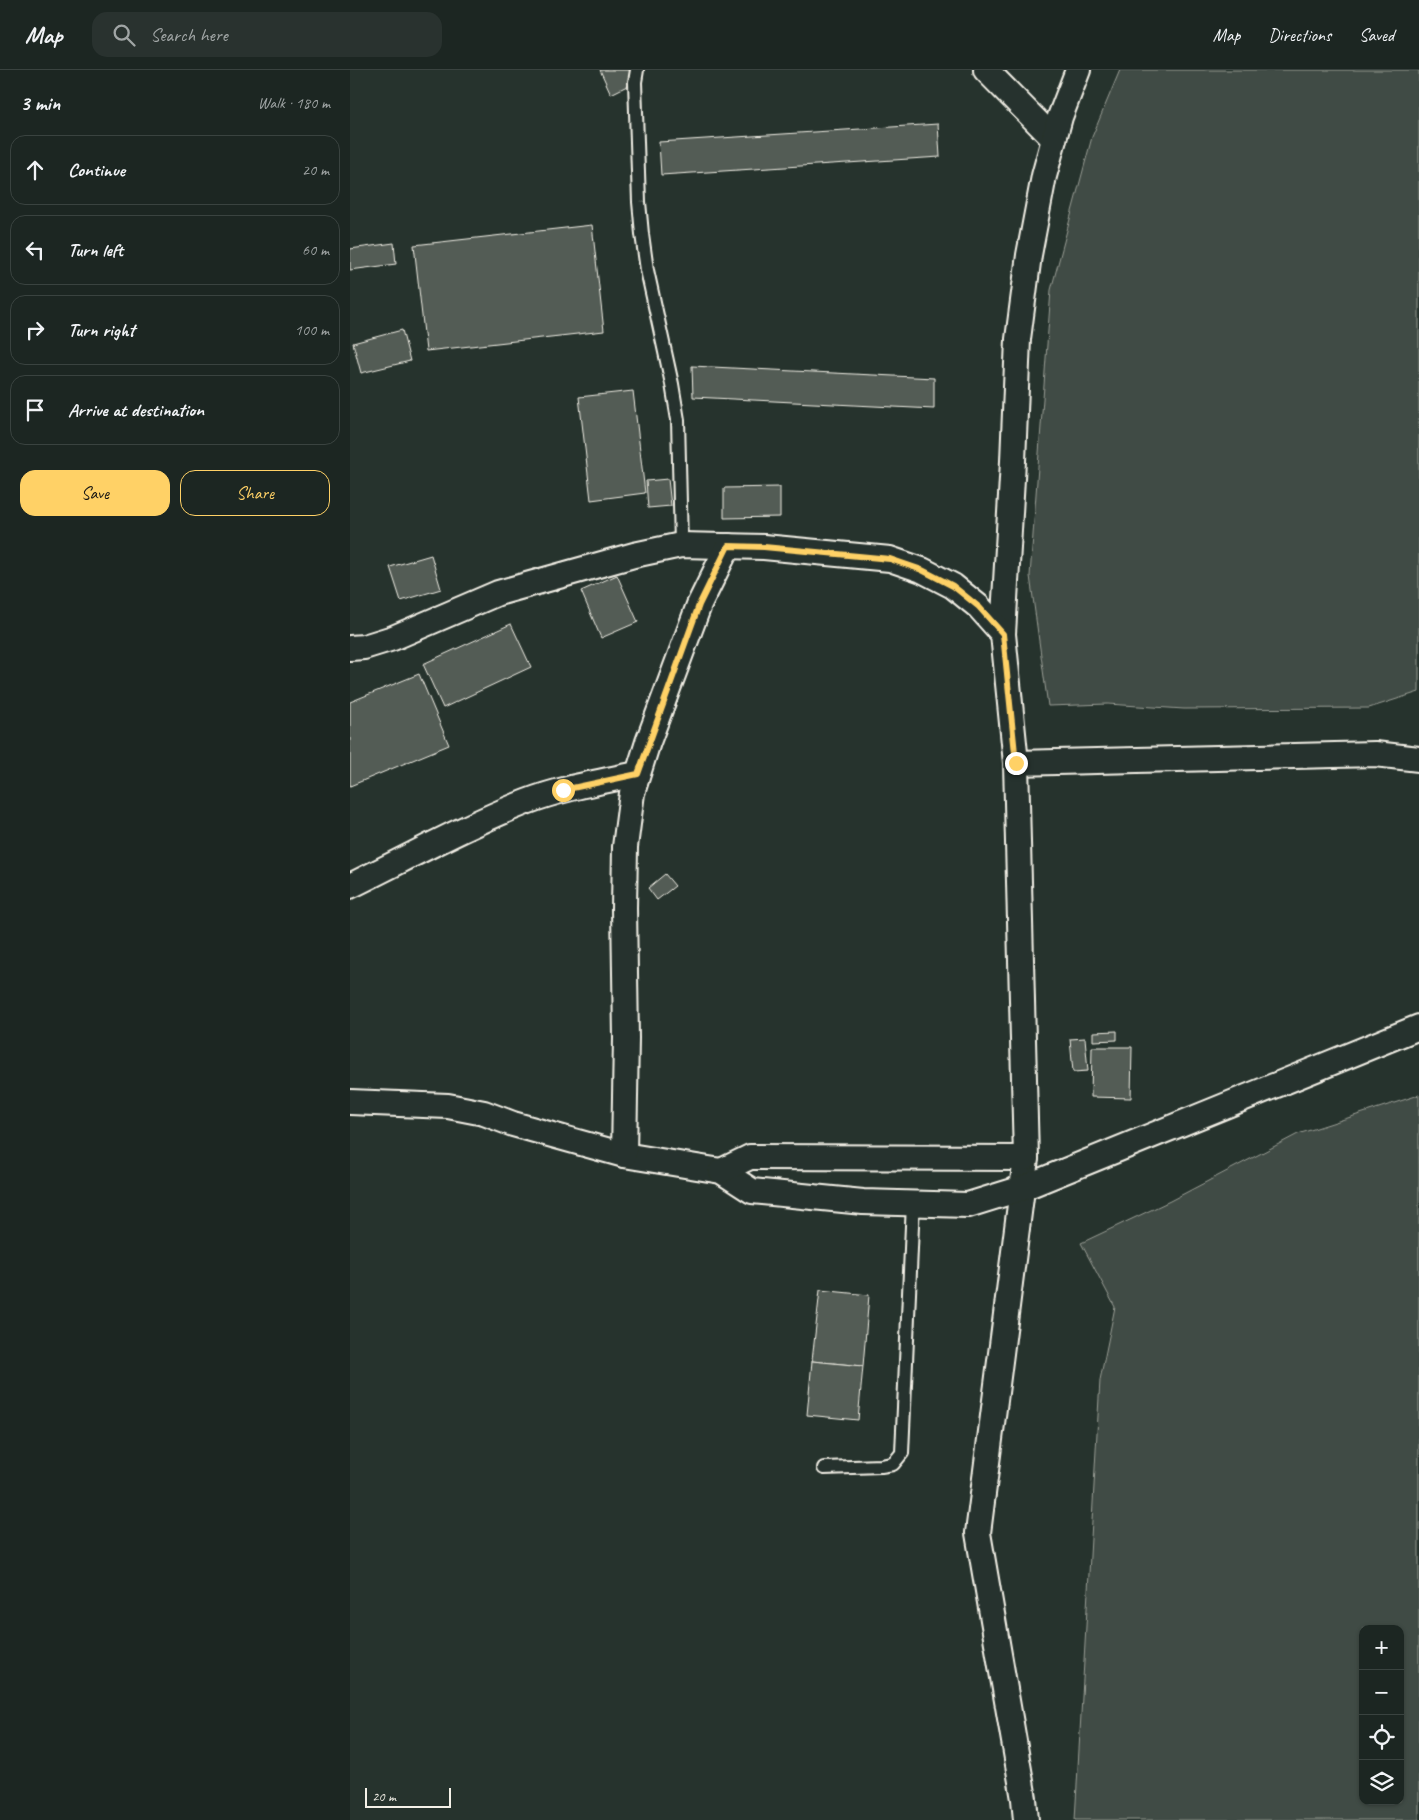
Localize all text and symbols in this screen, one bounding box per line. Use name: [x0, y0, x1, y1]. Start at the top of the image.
search box: [92, 12, 442, 57]
text: Map: [25, 20, 62, 50]
icon: search: [110, 21, 138, 49]
text: Search here: [150, 23, 228, 47]
text: Map: [1213, 24, 1240, 46]
text: Directions: [1268, 24, 1331, 46]
text: Saved: [1359, 24, 1394, 46]
text: 3 min: [20, 90, 60, 116]
text: Walk · 180 m: [258, 93, 330, 113]
icon: ahead: [21, 156, 49, 184]
text: Continue: [68, 158, 125, 182]
text: 20 m: [302, 160, 329, 180]
icon: left: [21, 236, 49, 264]
text: Turn left: [68, 238, 123, 262]
text: 60 m: [302, 240, 329, 260]
icon: right: [21, 316, 49, 344]
text: Turn right: [68, 318, 135, 342]
text: 100 m: [295, 320, 329, 340]
icon: arrive: [21, 396, 49, 424]
text: Arrive at destination: [68, 398, 204, 422]
button: Save: [20, 470, 170, 516]
button: Share: [180, 470, 330, 516]
route end: [1005, 752, 1028, 775]
route start: [552, 779, 575, 802]
map controls: [1359, 1625, 1404, 1805]
button: +: [1359, 1625, 1404, 1670]
button: −: [1359, 1670, 1404, 1715]
button: locate: [1359, 1715, 1404, 1760]
button: layers: [1359, 1760, 1404, 1805]
scale bar: [365, 1785, 451, 1808]
text: 20 m: [372, 1788, 396, 1805]

